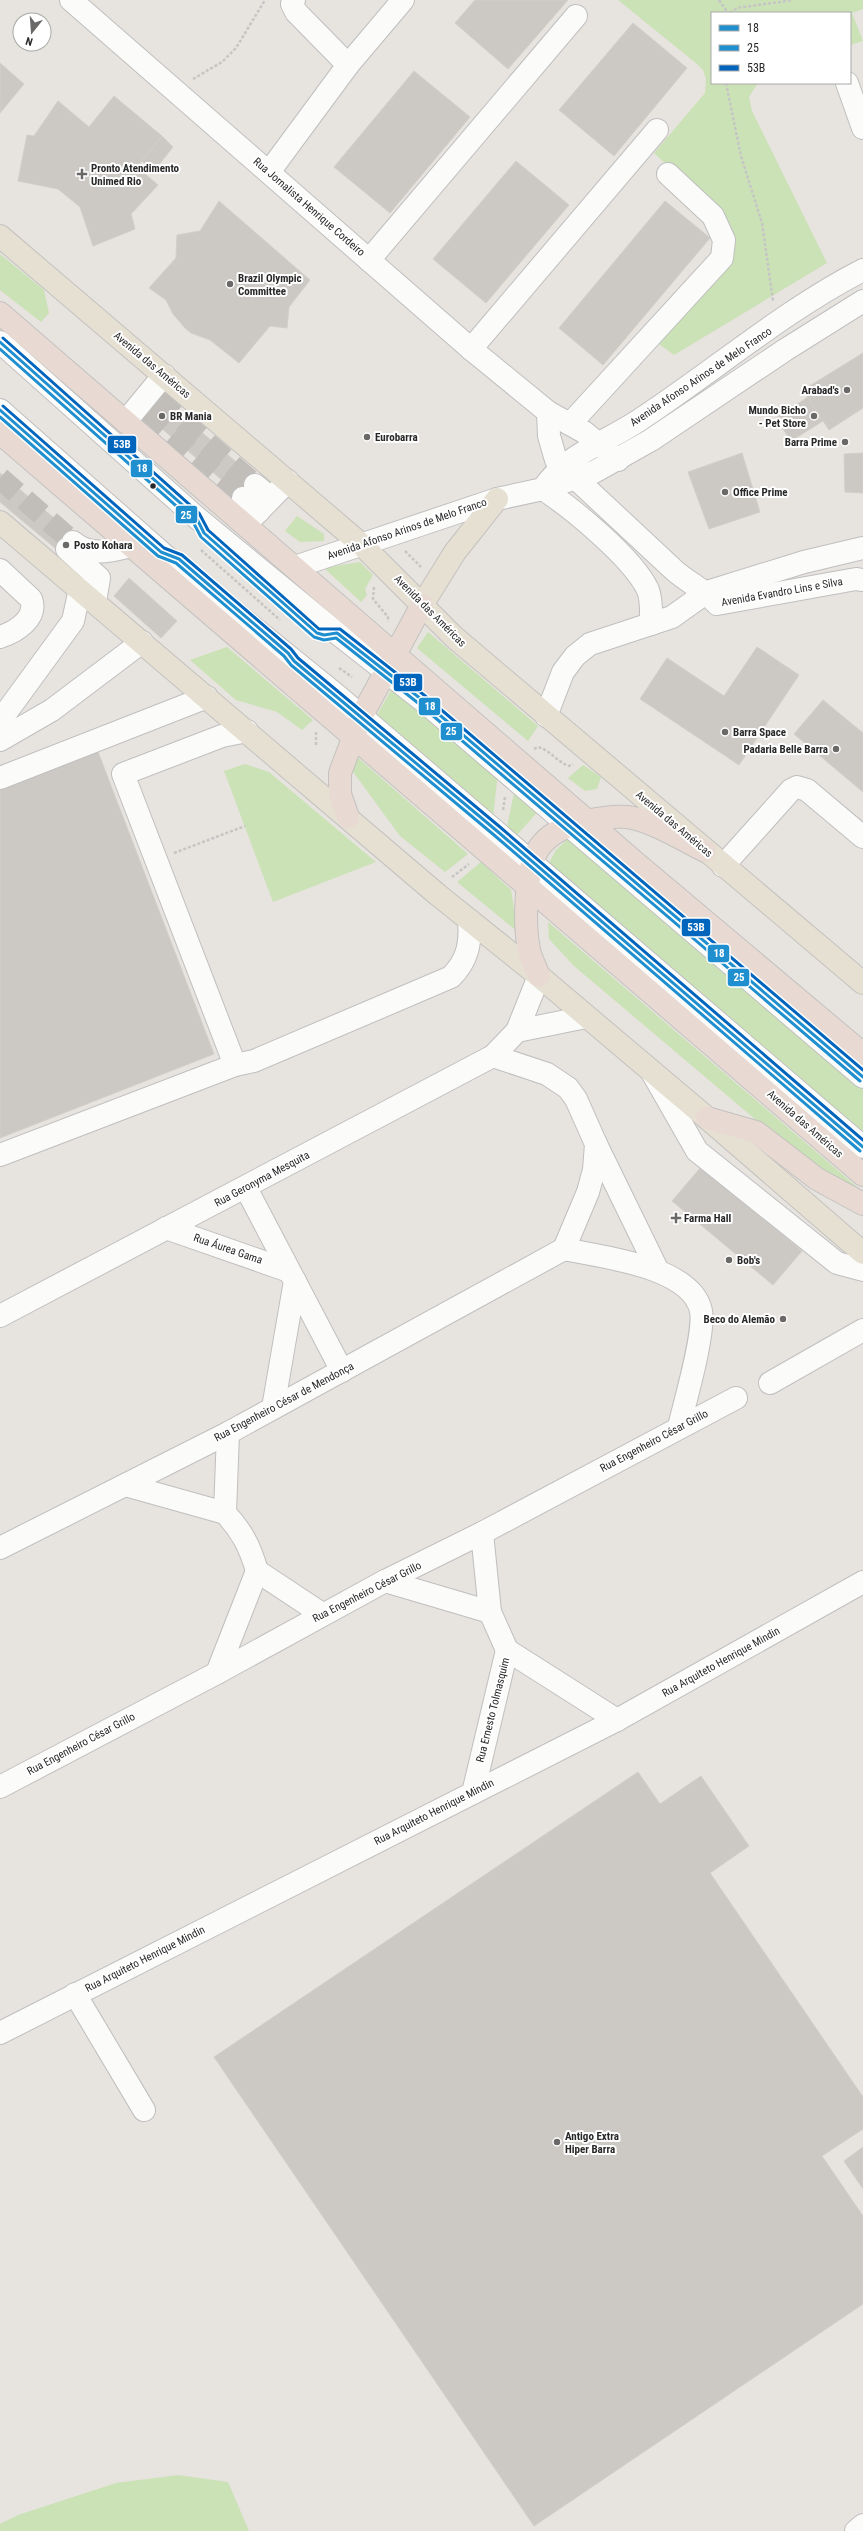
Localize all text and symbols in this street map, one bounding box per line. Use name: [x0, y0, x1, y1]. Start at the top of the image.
north arrow: [12, 12, 52, 52]
legend: [711, 12, 851, 84]
text: 18: [747, 21, 759, 35]
text: N: [24, 34, 34, 48]
text: 25: [747, 41, 759, 55]
text: 53B: [747, 61, 765, 75]
street label: Rua Jornalista Henrique Cordeiro: [251, 155, 368, 259]
place label: Pronto Atendimento Unimed Rio: [91, 162, 180, 188]
marker: Pronto Atendimento Unimed Rio: [76, 168, 88, 180]
place label: Brazil Olympic Committee: [238, 272, 302, 298]
marker: Brazil Olympic Committee: [225, 279, 235, 289]
street label: Avenida Afonso Arinos de Melo Franco: [628, 324, 775, 429]
street label: Avenida das Américas: [111, 329, 193, 401]
place label: Arabad's: [801, 384, 839, 397]
marker: Arabad's: [842, 385, 852, 395]
place label: Mundo Bicho - Pet Store: [748, 404, 807, 430]
place label: BR Mania: [170, 410, 212, 423]
marker: BR Mania: [157, 411, 167, 421]
marker: Mundo Bicho - Pet Store: [809, 411, 819, 421]
place label: Eurobarra: [375, 431, 418, 444]
marker: Eurobarra: [362, 432, 372, 442]
line badge: 53B: [107, 435, 137, 454]
place label: Barra Prime: [785, 436, 837, 449]
marker: Barra Prime: [840, 437, 850, 447]
text: 53B: [113, 438, 131, 451]
line badge: 18: [130, 459, 153, 478]
text: 18: [136, 462, 148, 475]
unlabelled marker: [148, 481, 158, 491]
place label: Office Prime: [733, 486, 788, 499]
marker: Office Prime: [720, 487, 730, 497]
street label: Avenida Afonso Arinos de Melo Franco: [325, 495, 489, 562]
line badge: 25: [175, 505, 198, 524]
text: 25: [180, 509, 192, 522]
place label: Posto Kohara: [74, 539, 133, 552]
marker: Posto Kohara: [61, 540, 71, 550]
street label: Avenida das Américas: [391, 572, 469, 650]
street label: Avenida Evandro Lins e Silva: [720, 575, 844, 609]
line badge: 53B: [393, 673, 423, 692]
text: 53B: [399, 676, 417, 689]
line badge: 18: [418, 697, 441, 716]
text: 18: [424, 700, 436, 713]
line badge: 25: [440, 722, 463, 741]
text: 25: [445, 725, 457, 738]
place label: Barra Space: [733, 726, 786, 739]
marker: Barra Space: [720, 727, 730, 737]
place label: Padaria Belle Barra: [743, 743, 828, 756]
marker: Padaria Belle Barra: [831, 744, 841, 754]
street label: Avenida das Américas: [633, 788, 715, 860]
line badge: 53B: [681, 918, 711, 937]
text: 53B: [687, 921, 705, 934]
line badge: 18: [707, 944, 730, 963]
text: 18: [713, 947, 725, 960]
line badge: 25: [727, 968, 750, 987]
text: 25: [733, 971, 745, 984]
street label: Avenida das Américas: [764, 1088, 846, 1160]
street label: Rua Geronyma Mesquita: [212, 1148, 312, 1210]
place label: Farma Hall: [684, 1212, 731, 1225]
marker: Farma Hall: [671, 1213, 681, 1223]
street label: Rua Áurea Gama: [192, 1231, 264, 1267]
place label: Bob's: [737, 1254, 760, 1267]
marker: Bob's: [724, 1255, 734, 1265]
place label: Beco do Alemão: [704, 1313, 776, 1326]
marker: Beco do Alemão: [778, 1314, 788, 1324]
street label: Rua Engenheiro César de Mendonça: [212, 1360, 356, 1444]
street label: Rua Engenheiro César Grillo: [598, 1407, 711, 1475]
street label: Rua Engenheiro César Grillo: [310, 1559, 424, 1625]
street label: Rua Arquiteto Henrique Mindin: [660, 1624, 782, 1700]
street label: Rua Ernesto Tolmasquim: [474, 1656, 512, 1764]
street label: Rua Engenheiro César Grillo: [25, 1710, 138, 1778]
street label: Rua Arquiteto Henrique Mindin: [372, 1776, 496, 1848]
street label: Rua Arquiteto Henrique Mindin: [83, 1923, 207, 1995]
place label: Antigo Extra Hiper Barra: [565, 2130, 619, 2156]
marker: Antigo Extra Hiper Barra: [552, 2137, 562, 2147]

